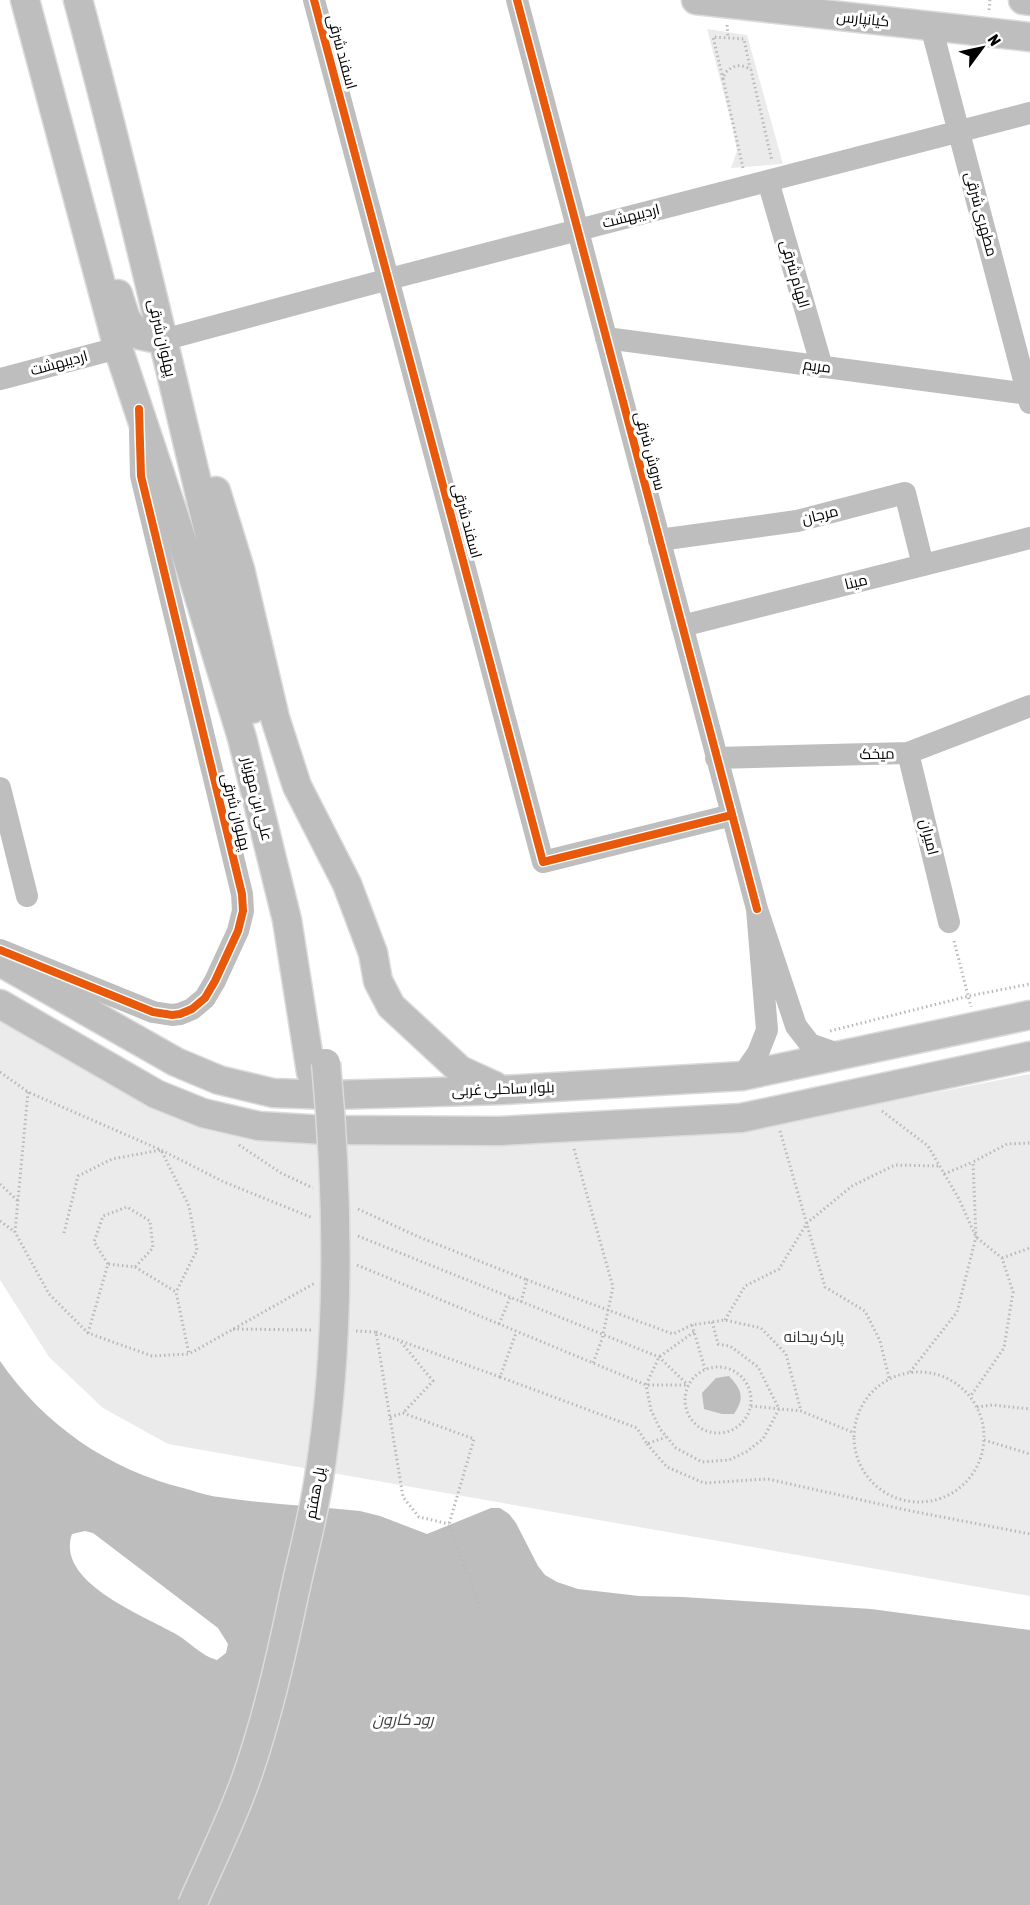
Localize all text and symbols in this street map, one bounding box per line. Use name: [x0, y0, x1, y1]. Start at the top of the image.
street label: کیانپارس: [836, 7, 890, 32]
street label: اسفند شرقی: [322, 13, 361, 92]
north arrow: [952, 18, 1012, 78]
text: N: [984, 31, 1005, 49]
street label: مطهری شرقی: [960, 170, 1001, 259]
street label: اردیبهشت: [600, 200, 662, 233]
street label: الهام شرقی: [776, 238, 813, 310]
street label: پهلوان شرقی: [143, 297, 180, 379]
street label: اردیبهشت: [28, 347, 90, 380]
street label: مریم: [802, 355, 832, 378]
street label: سروش شرقی: [630, 410, 669, 493]
street label: اسفند شرقی: [447, 482, 486, 561]
street label: مرجان: [800, 502, 840, 529]
street label: مینا: [843, 570, 869, 593]
street label: میخک: [859, 745, 895, 762]
street label: علی ابن مهزیار: [237, 754, 276, 843]
street label: پهلوان شرقی: [217, 771, 254, 853]
street label: امیران: [915, 817, 942, 857]
street label: بلوار ساحلی غربی: [451, 1078, 555, 1101]
park label: پارک ریحانه: [784, 1328, 844, 1347]
street label: پل هفتم: [302, 1466, 329, 1521]
water label: رود کارون: [372, 1710, 435, 1729]

